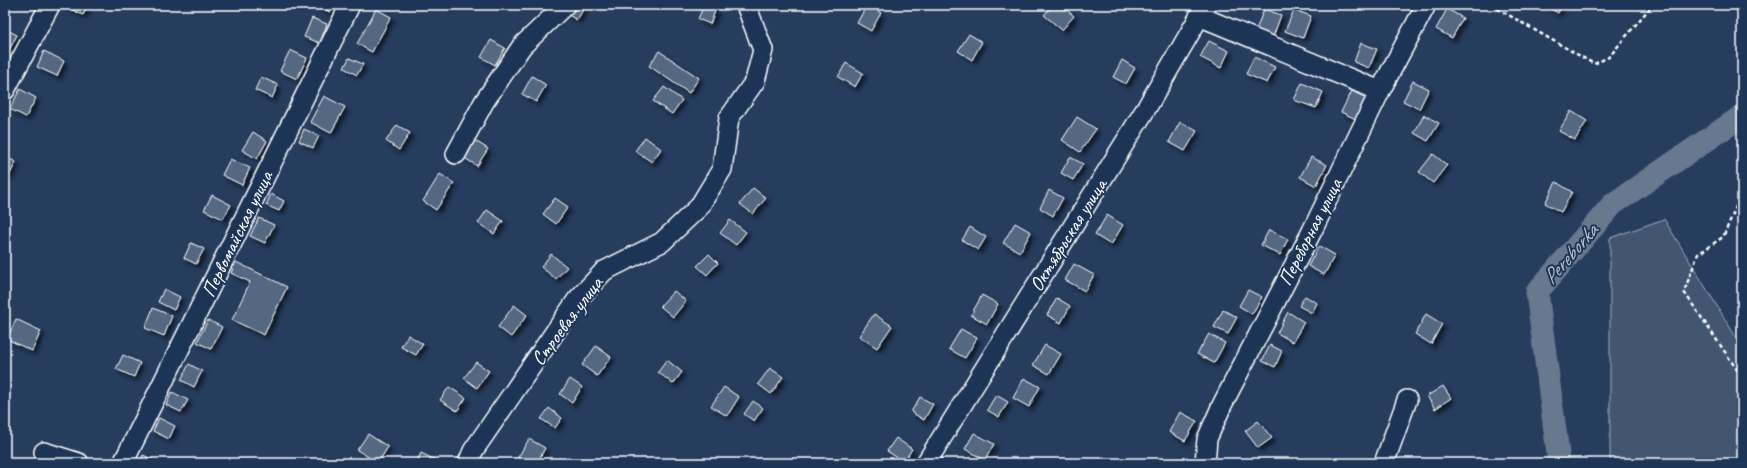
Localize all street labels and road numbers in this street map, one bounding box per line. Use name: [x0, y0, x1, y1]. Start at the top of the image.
street label: Первомайская улица: [196, 165, 279, 301]
street label: Переборная улица: [1272, 172, 1349, 290]
street label: Октябрьская улица: [1024, 173, 1113, 296]
street label: Строевая улица: [526, 271, 609, 370]

